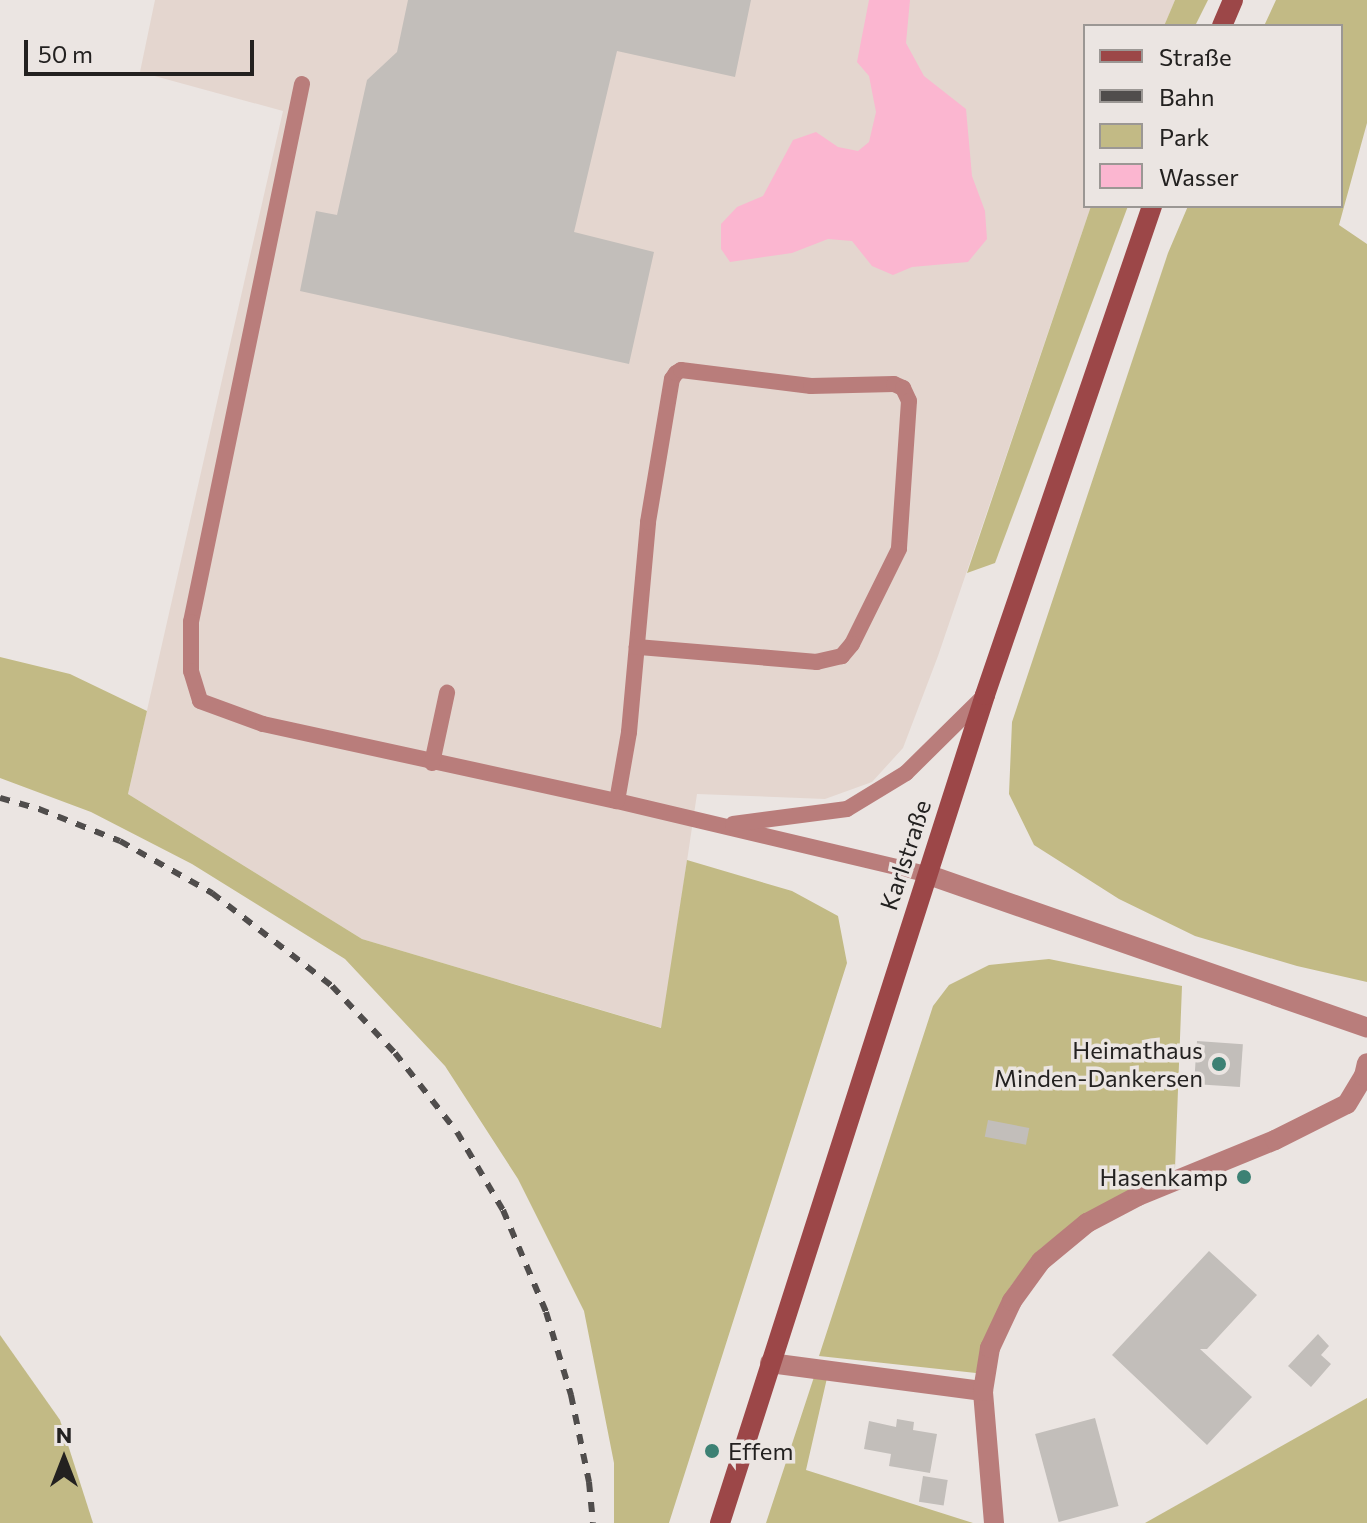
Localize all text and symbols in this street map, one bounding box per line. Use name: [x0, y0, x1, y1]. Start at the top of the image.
scale bar: [28, 24, 258, 74]
legend: [1083, 24, 1343, 208]
text: 50 m: [38, 39, 93, 68]
text: Straße: [1159, 42, 1232, 71]
text: Bahn: [1159, 82, 1215, 111]
text: Park: [1159, 122, 1209, 151]
text: Wasser: [1159, 162, 1239, 191]
street label: Karlstraße: [874, 796, 936, 914]
place label: Heimathaus Minden-Dankersen: [994, 1036, 1203, 1092]
marker: Heimathaus Minden-Dankersen: [1210, 1055, 1228, 1073]
place label: Hasenkamp: [1099, 1163, 1228, 1191]
marker: Hasenkamp: [1235, 1168, 1253, 1186]
north arrow: [24, 1419, 104, 1499]
text: N: [56, 1421, 72, 1448]
place label: Effem: [728, 1437, 793, 1465]
marker: Effem: [703, 1442, 721, 1460]

